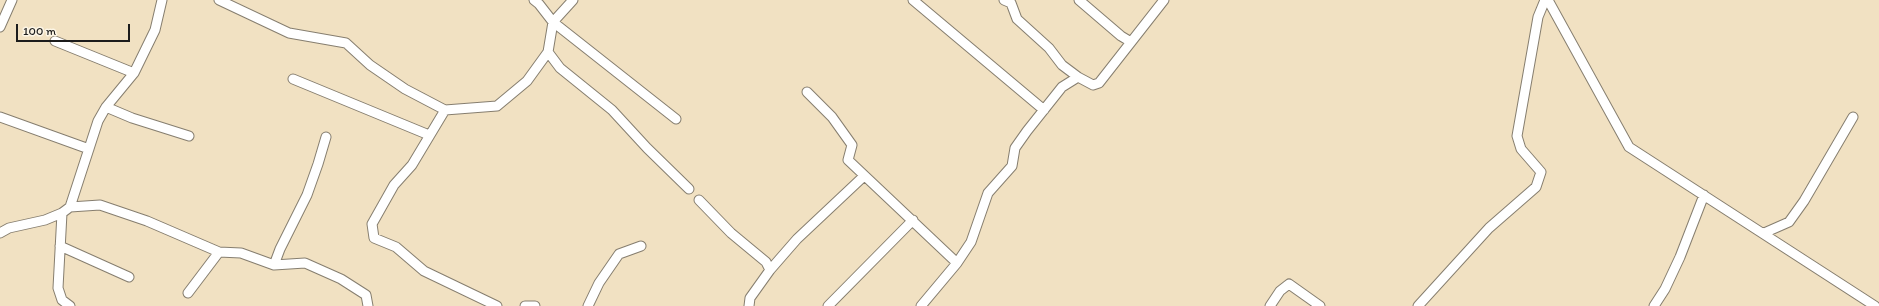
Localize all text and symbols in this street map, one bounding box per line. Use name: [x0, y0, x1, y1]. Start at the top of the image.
scale bar: [18, 16, 132, 42]
text: 100 m: [23, 24, 56, 38]

